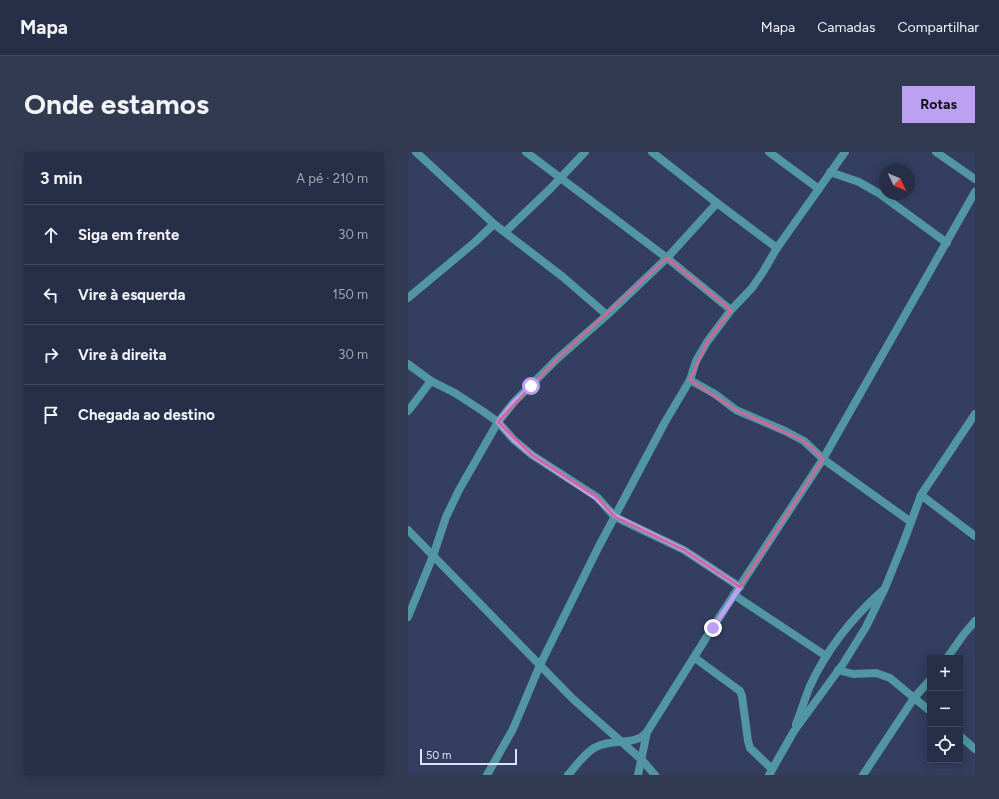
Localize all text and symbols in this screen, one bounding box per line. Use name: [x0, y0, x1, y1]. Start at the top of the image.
text: Mapa: [20, 16, 68, 39]
text: Mapa: [761, 19, 795, 36]
text: Camadas: [817, 19, 875, 36]
text: Compartilhar: [897, 19, 979, 36]
button: Rotas: [902, 86, 975, 123]
text: Onde estamos: [24, 87, 209, 121]
north arrow: [879, 164, 915, 200]
text: 3 min: [40, 168, 82, 188]
text: A pé · 210 m: [296, 171, 368, 186]
icon: ahead: [40, 224, 62, 246]
text: Siga em frente: [78, 226, 179, 244]
text: 30 m: [338, 227, 368, 242]
icon: left: [40, 284, 62, 306]
text: Vire à esquerda: [78, 286, 185, 304]
text: 150 m: [333, 287, 368, 302]
icon: right: [40, 344, 62, 366]
text: Vire à direita: [78, 346, 167, 364]
text: 30 m: [338, 347, 368, 362]
route start: [522, 377, 540, 395]
icon: arrive: [40, 404, 62, 426]
text: Chegada ao destino: [78, 406, 215, 424]
route end: [704, 619, 722, 637]
map controls: [927, 655, 963, 763]
button: +: [927, 655, 963, 691]
button: −: [927, 691, 963, 727]
button: locate: [927, 727, 963, 763]
scale bar: [420, 747, 517, 766]
text: 50 m: [426, 749, 451, 762]

